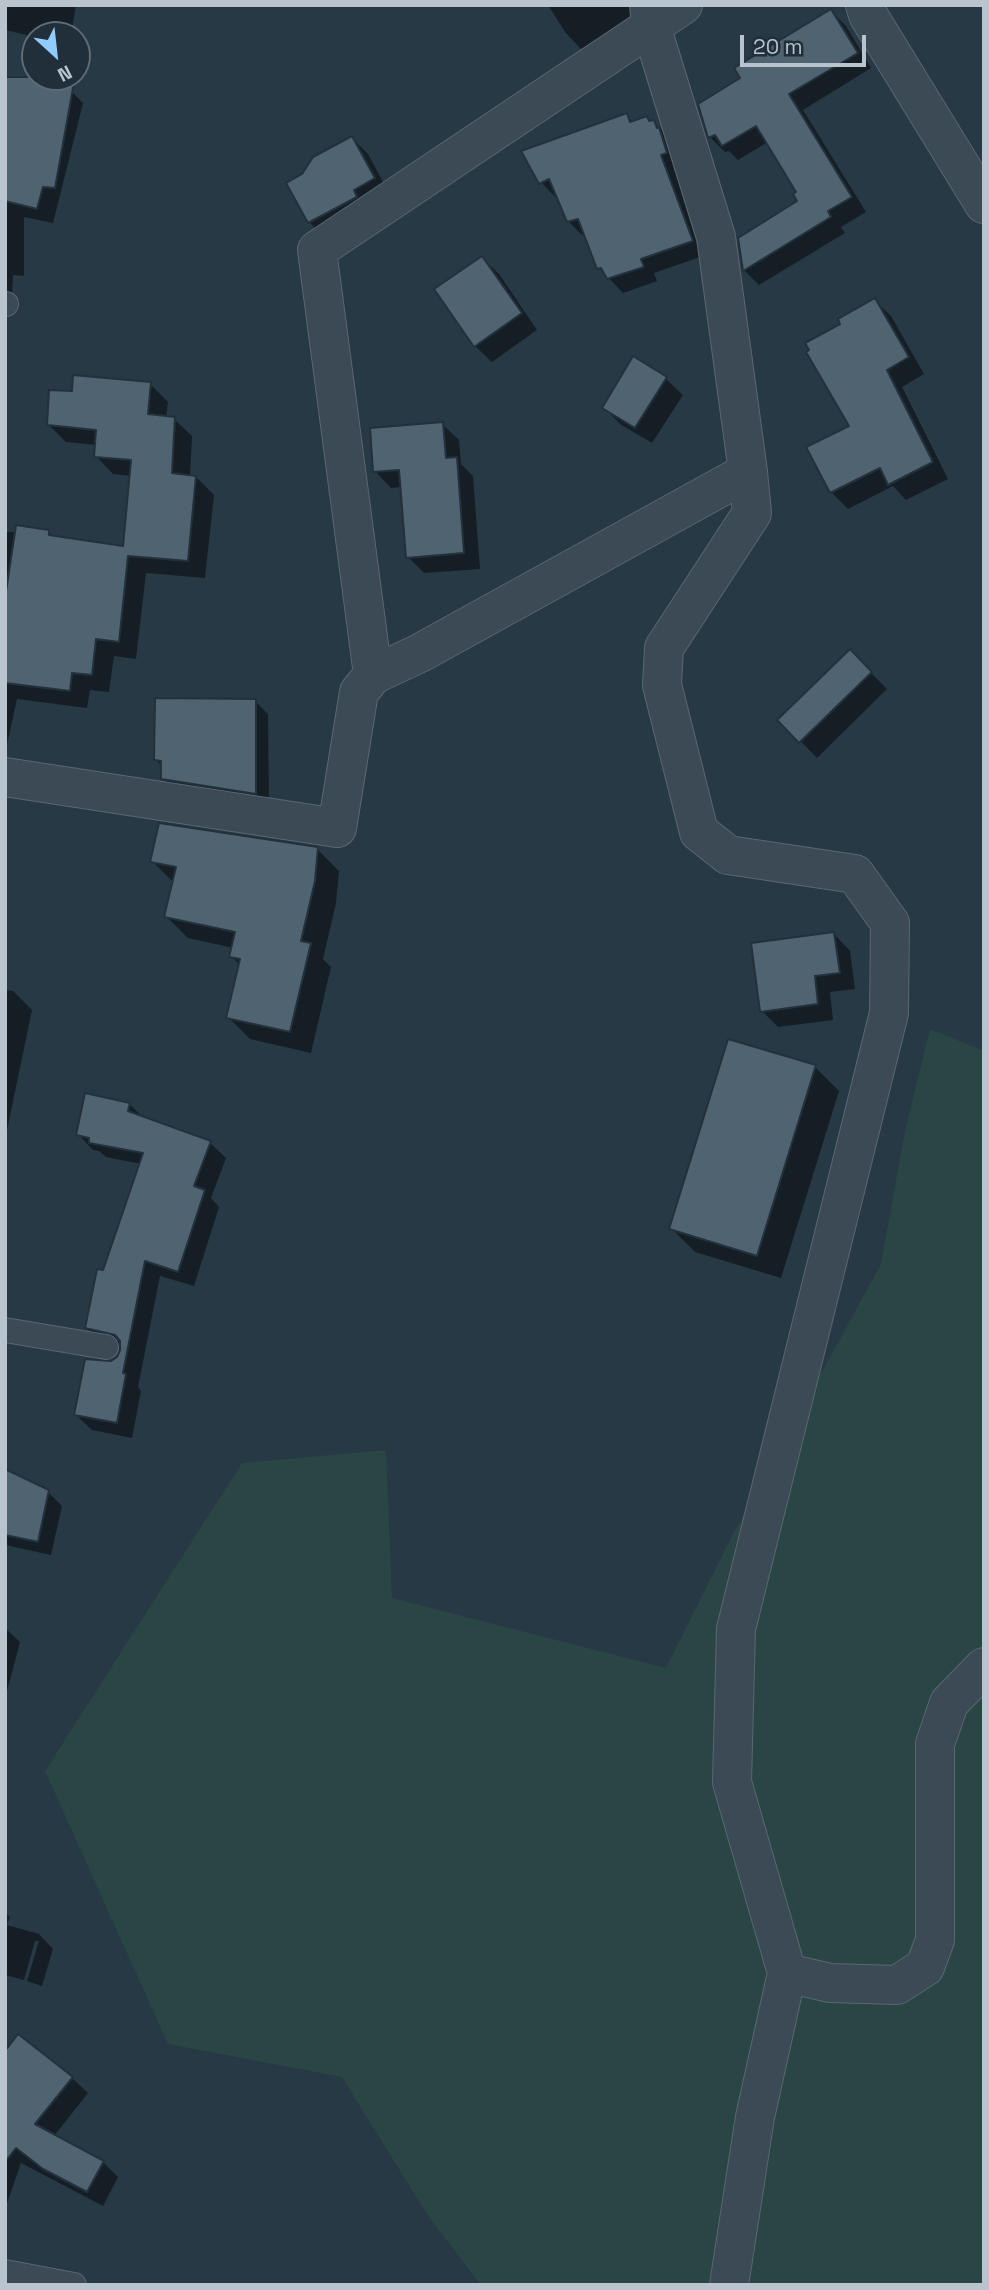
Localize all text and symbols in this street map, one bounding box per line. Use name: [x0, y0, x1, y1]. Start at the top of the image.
north arrow: [21, 21, 91, 91]
scale bar: [744, 21, 870, 65]
text: 20 m: [753, 33, 803, 60]
text: N: [54, 59, 76, 87]

